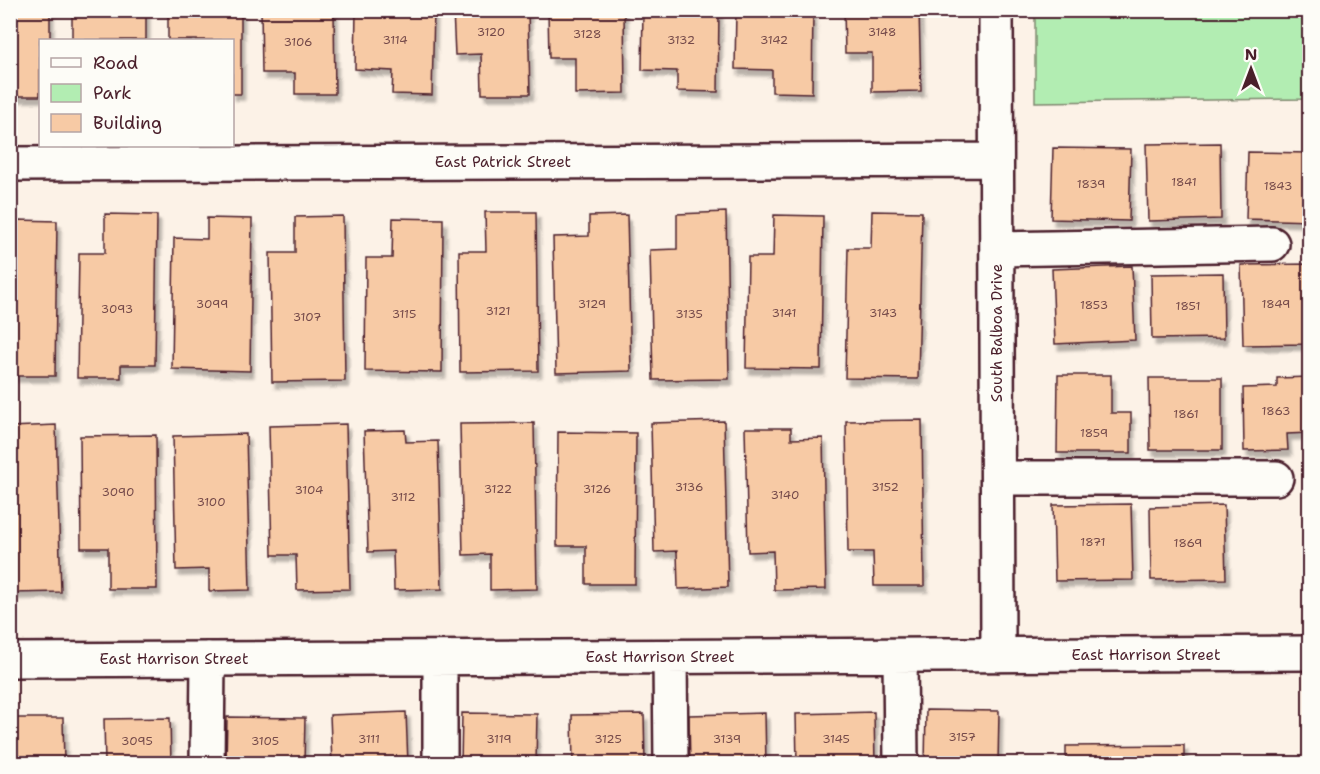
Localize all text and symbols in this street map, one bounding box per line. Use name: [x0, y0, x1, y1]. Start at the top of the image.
house number: 3120: [477, 24, 505, 40]
house number: 3148: [868, 24, 896, 40]
house number: 3128: [573, 26, 601, 42]
house number: 3114: [382, 32, 408, 48]
house number: 3132: [667, 32, 695, 48]
house number: 3142: [760, 32, 788, 48]
house number: 3106: [283, 34, 313, 50]
legend: [39, 39, 234, 147]
north arrow: [1221, 39, 1281, 99]
text: N: [1245, 44, 1257, 65]
text: Road: [93, 51, 138, 75]
text: Park: [93, 81, 132, 105]
text: Building: [93, 111, 162, 135]
street label: East Patrick Street: [435, 152, 571, 172]
house number: 1841: [1171, 174, 1197, 190]
house number: 1839: [1077, 176, 1105, 192]
house number: 1843: [1264, 178, 1292, 194]
street label: South Balboa Drive: [987, 264, 1007, 402]
house number: 3099: [196, 296, 228, 312]
house number: 3129: [578, 296, 606, 312]
house number: 1849: [1261, 296, 1291, 312]
house number: 1853: [1080, 297, 1108, 313]
house number: 1851: [1176, 298, 1200, 314]
house number: 3093: [101, 301, 133, 317]
house number: 3121: [486, 303, 510, 319]
house number: 3141: [771, 305, 797, 321]
house number: 3143: [869, 305, 897, 321]
house number: 3115: [392, 306, 416, 322]
house number: 3135: [675, 306, 703, 322]
house number: 3107: [293, 309, 321, 325]
house number: 1863: [1262, 403, 1290, 419]
house number: 1861: [1173, 406, 1199, 422]
house number: 1859: [1080, 425, 1108, 441]
house number: 3136: [675, 479, 703, 495]
house number: 3152: [871, 479, 899, 495]
house number: 3122: [484, 481, 512, 497]
house number: 3126: [583, 481, 611, 497]
house number: 3104: [295, 482, 323, 498]
house number: 3090: [102, 484, 134, 500]
house number: 3140: [771, 487, 799, 503]
house number: 3112: [390, 489, 416, 505]
house number: 3100: [196, 494, 226, 510]
house number: 1871: [1080, 534, 1106, 550]
house number: 1869: [1174, 535, 1202, 551]
street label: East Harrison Street: [1072, 645, 1220, 665]
street label: East Harrison Street: [586, 647, 734, 667]
street label: East Harrison Street: [100, 649, 248, 669]
house number: 3157: [948, 729, 976, 745]
house number: 3111: [358, 731, 380, 747]
house number: 3119: [486, 731, 512, 747]
house number: 3125: [594, 731, 622, 747]
house number: 3139: [713, 731, 741, 747]
house number: 3145: [822, 731, 850, 747]
house number: 3095: [121, 733, 153, 749]
house number: 3105: [251, 733, 279, 749]

